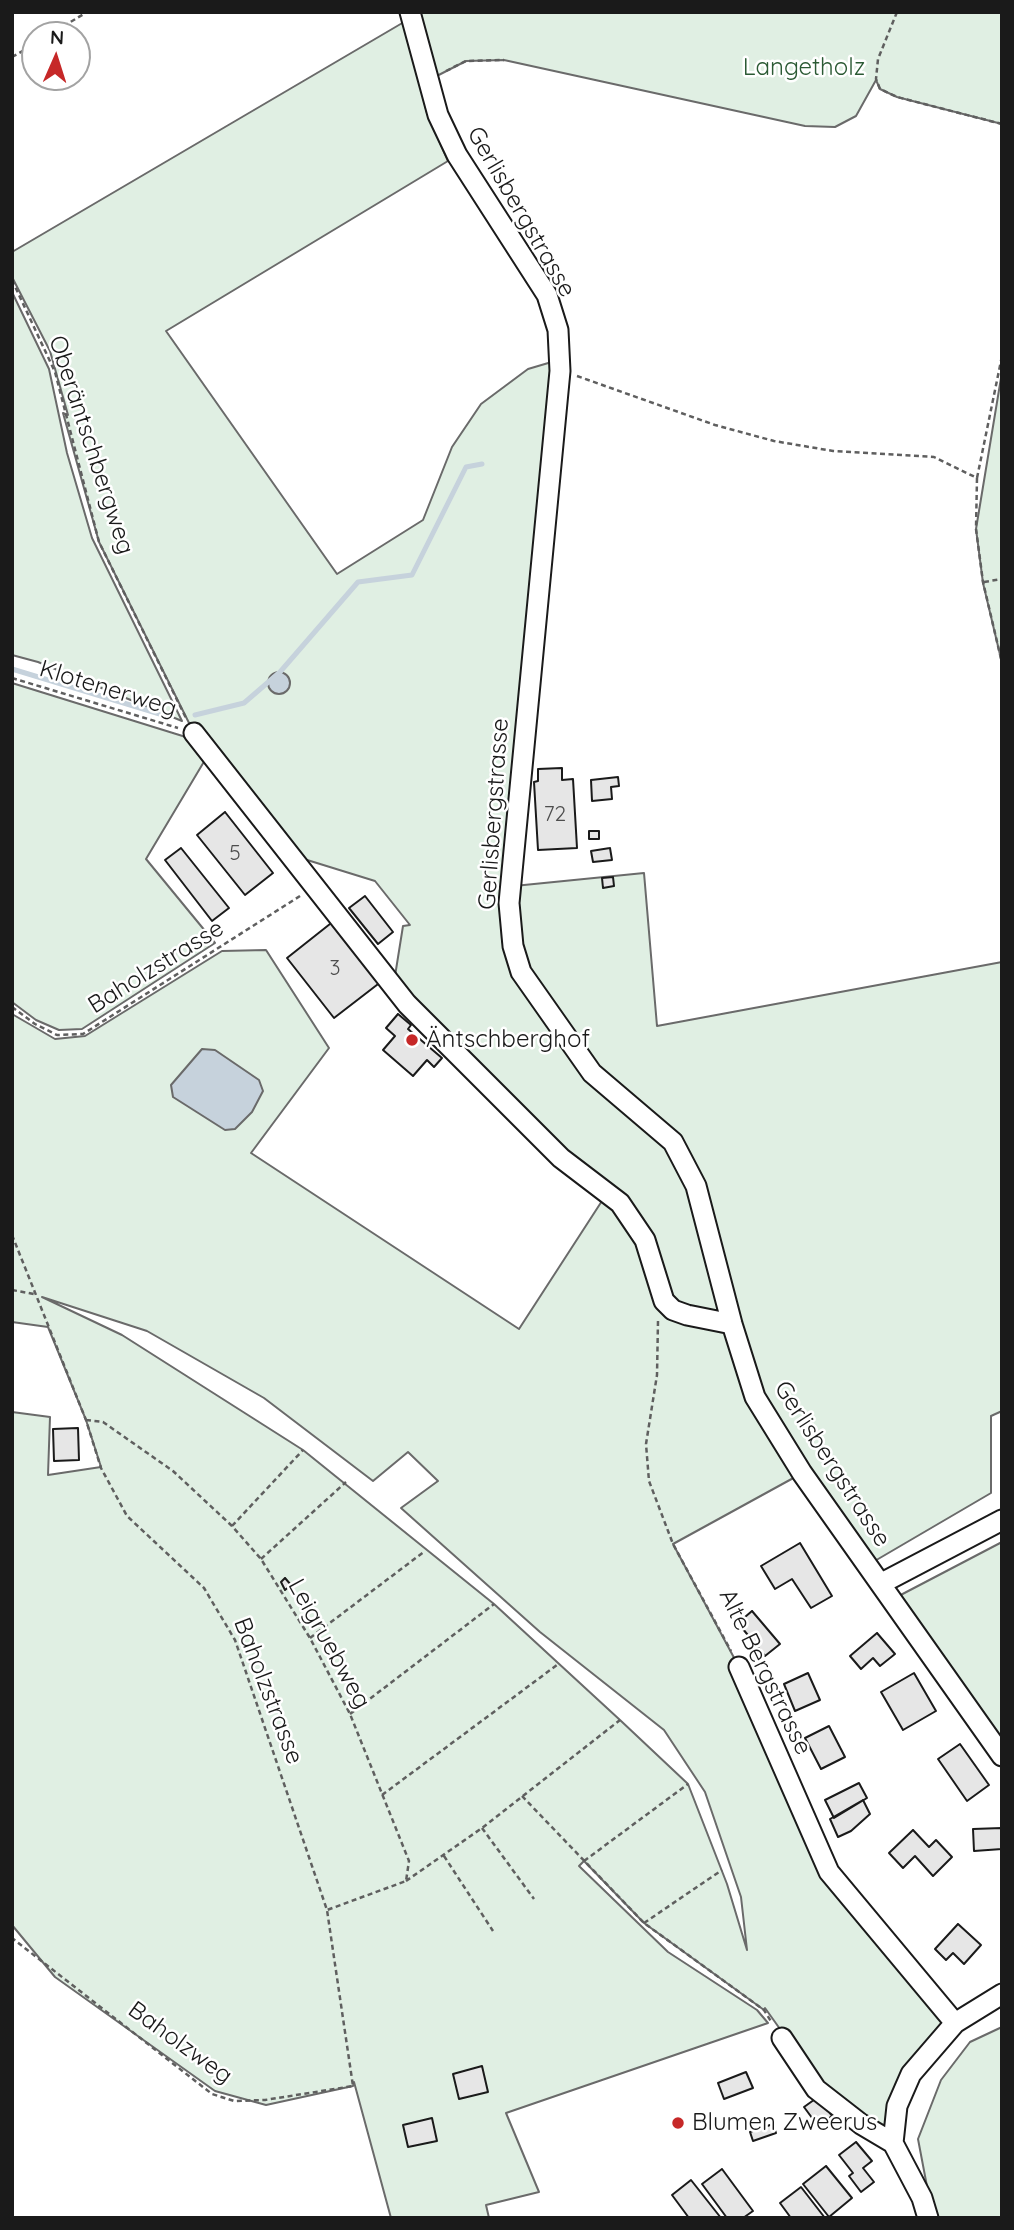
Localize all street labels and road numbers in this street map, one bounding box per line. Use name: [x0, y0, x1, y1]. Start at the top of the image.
street label: Gerlisbergstrasse: [461, 122, 581, 302]
street label: Oberäntschbergweg: [42, 332, 140, 558]
street label: Klotenerweg: [36, 654, 180, 724]
street label: Gerlisbergstrasse: [473, 717, 515, 911]
street label: Baholzstrasse: [83, 914, 229, 1020]
street label: Gerlisbergstrasse: [768, 1376, 896, 1552]
street label: Leigruebweg: [282, 1574, 376, 1714]
street label: Alte Bergstrasse: [712, 1584, 818, 1760]
street label: Baholzstrasse: [227, 1614, 309, 1768]
street label: Baholzweg: [122, 1996, 238, 2090]

